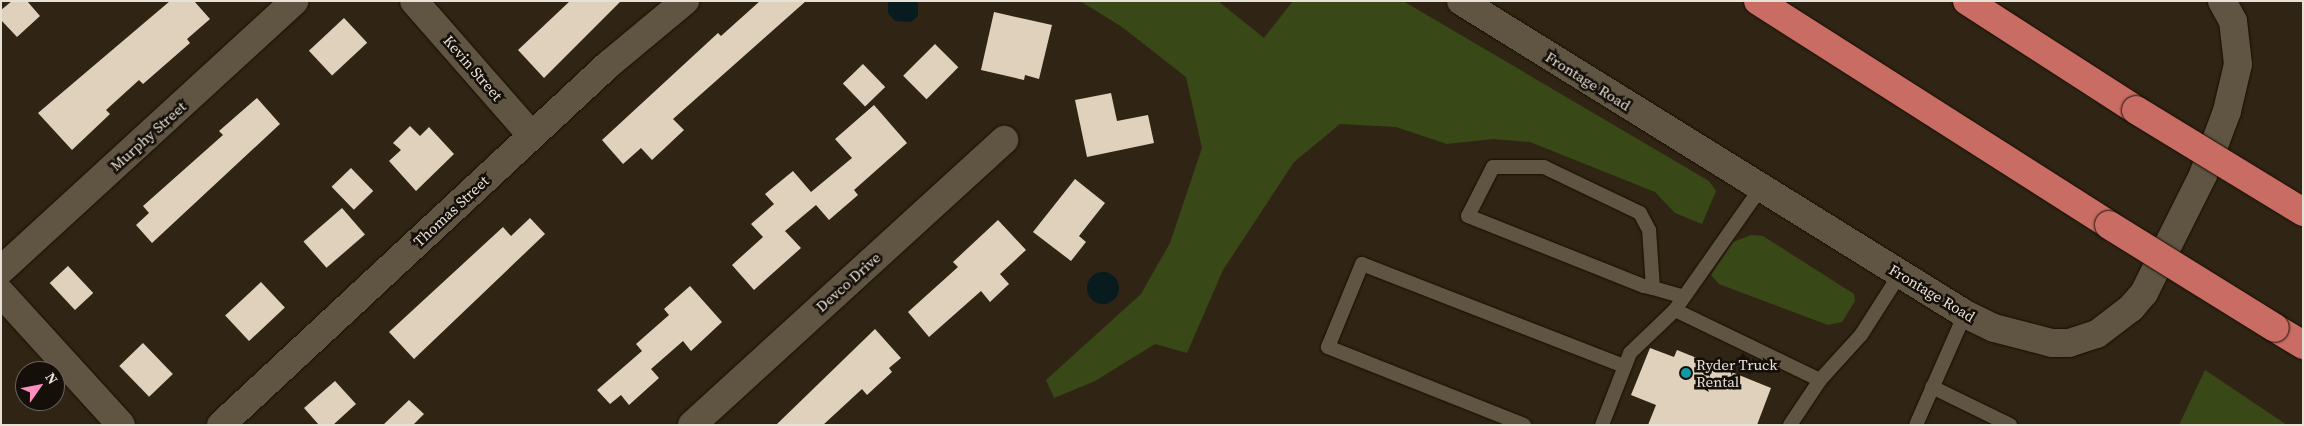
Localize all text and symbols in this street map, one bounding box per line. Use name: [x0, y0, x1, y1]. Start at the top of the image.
street label: Kevin Street: [440, 32, 506, 104]
street label: Frontage Road: [1542, 48, 1634, 114]
street label: Murphy Street: [107, 97, 189, 175]
street label: Thomas Street: [410, 172, 492, 250]
street label: Devco Drive: [812, 248, 884, 316]
street label: Frontage Road: [1886, 260, 1978, 326]
place label: Ryder Truck Rental: [1696, 355, 1778, 390]
north arrow: [15, 361, 65, 411]
marker: Ryder Truck Rental: [1680, 367, 1692, 379]
text: N: [41, 369, 63, 388]

